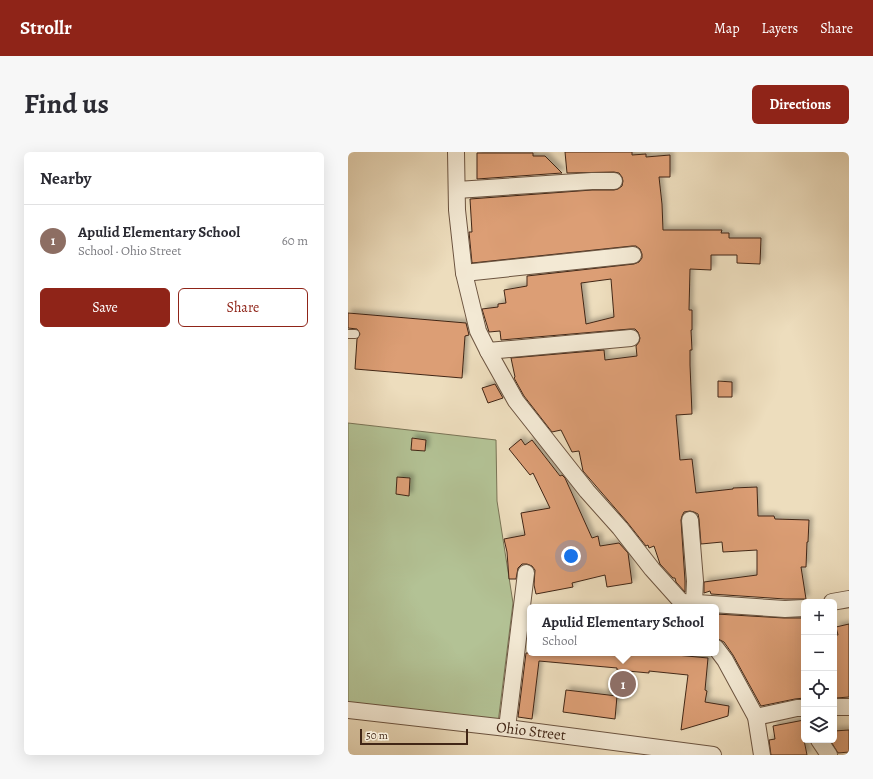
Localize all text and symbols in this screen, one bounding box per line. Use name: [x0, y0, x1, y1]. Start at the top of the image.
text: Strollr: [20, 15, 72, 41]
text: Map: [714, 19, 740, 38]
text: Layers: [762, 19, 798, 38]
text: Share: [820, 19, 853, 38]
text: Find us: [24, 85, 109, 123]
button: Directions: [752, 85, 849, 124]
text: Nearby: [40, 167, 91, 190]
text: Apulid Elementary School: [78, 222, 240, 242]
text: 1: [51, 232, 55, 249]
text: 60 m: [282, 232, 308, 249]
text: School · Ohio Street: [78, 242, 182, 259]
button: Save: [40, 288, 170, 327]
button: Share: [178, 288, 308, 327]
your location: [561, 546, 581, 566]
map controls: [801, 599, 837, 743]
button: +: [801, 599, 837, 635]
popup: [527, 604, 719, 656]
text: Apulid Elementary School: [542, 612, 704, 632]
text: School: [542, 632, 577, 649]
button: −: [801, 635, 837, 671]
pin: 1: [610, 669, 636, 699]
button: locate: [801, 671, 837, 707]
button: layers: [801, 707, 837, 743]
street label: Ohio Street: [495, 717, 567, 745]
scale bar: [360, 727, 468, 746]
text: 50 m: [366, 728, 388, 743]

